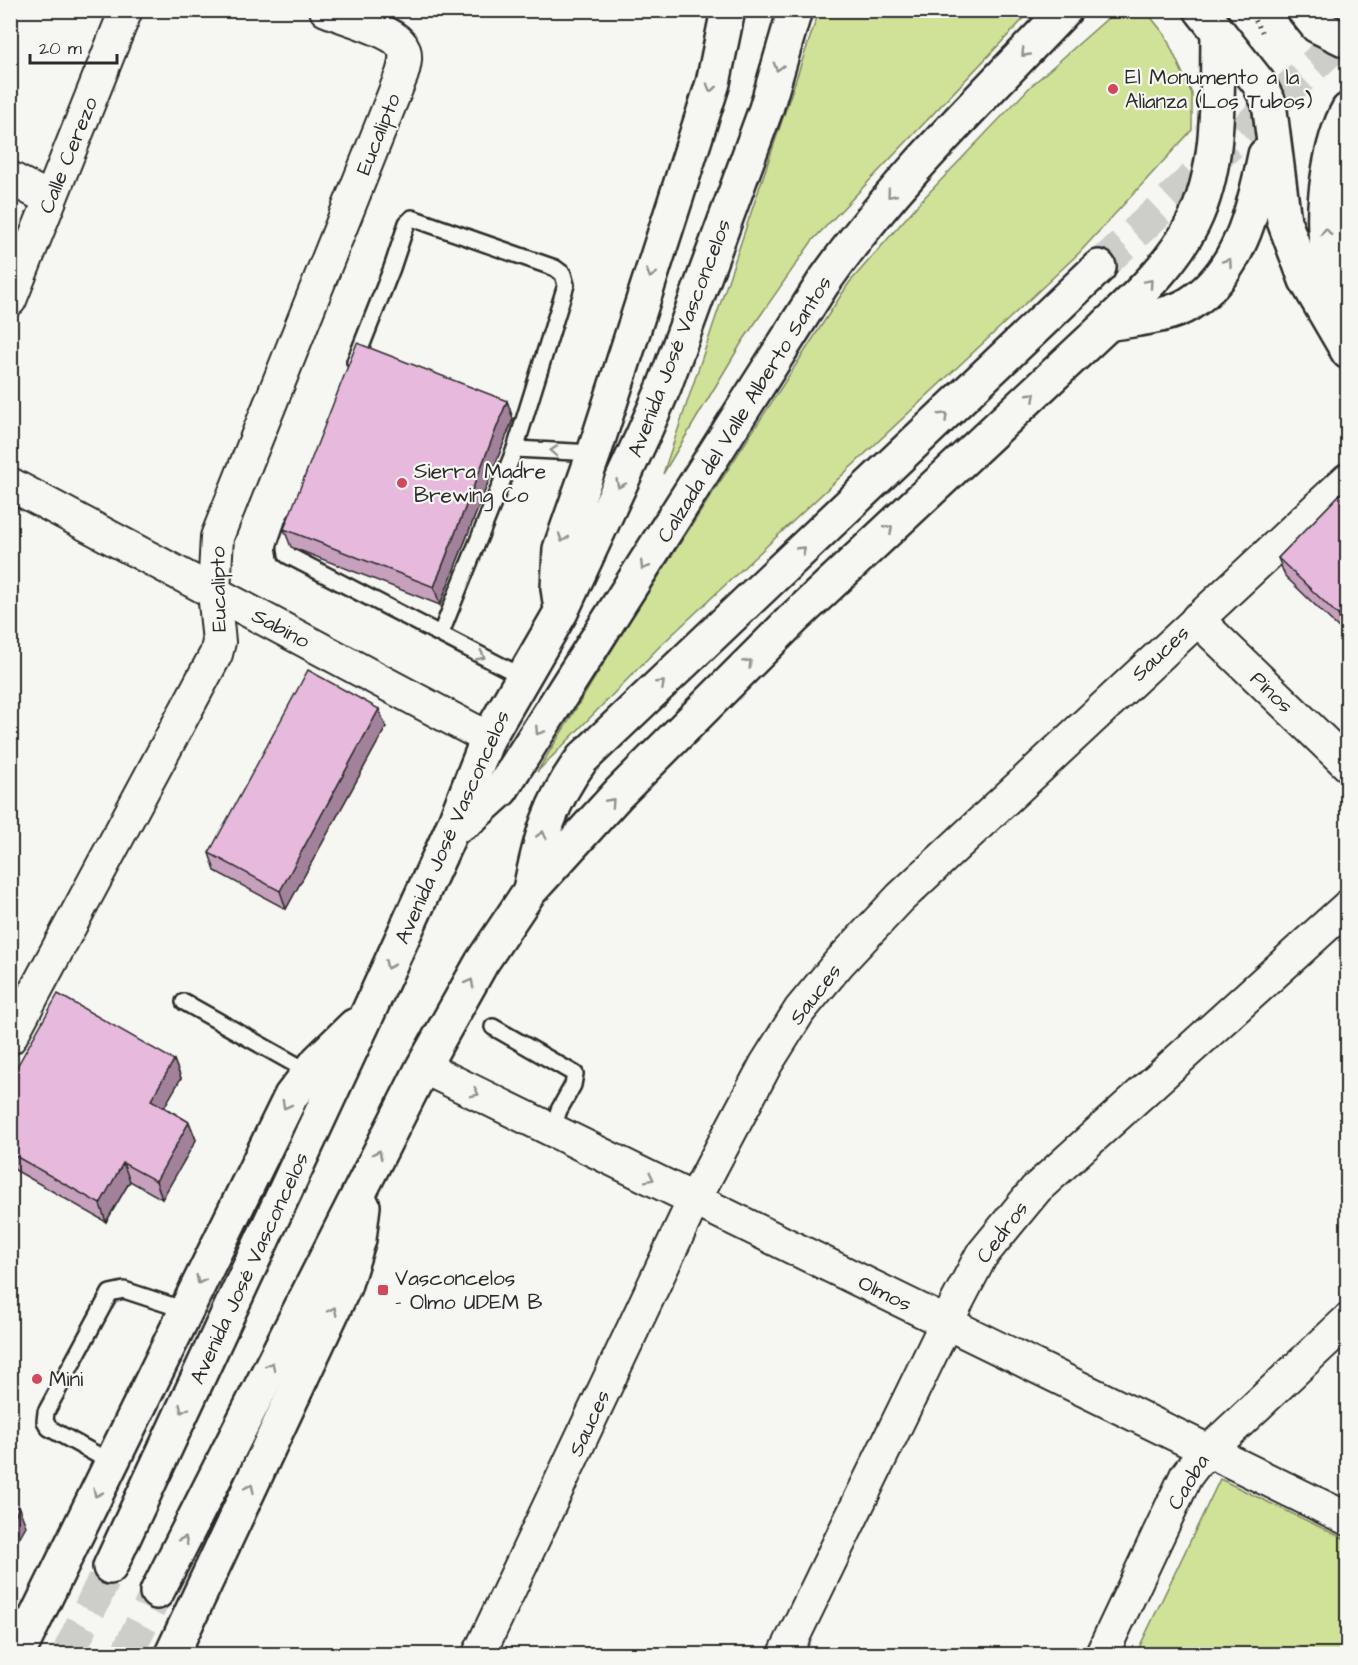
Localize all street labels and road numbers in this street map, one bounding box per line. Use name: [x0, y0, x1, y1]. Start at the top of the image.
street label: Eucalipto: [349, 89, 409, 180]
street label: Calle Cerezo: [32, 92, 105, 218]
street label: Avenida José Vasconcelos: [621, 215, 738, 461]
street label: Calzada del Valle Alberto Santos: [650, 270, 839, 548]
street label: Eucalipto: [203, 546, 235, 632]
street label: Sabino: [247, 601, 315, 656]
street label: Sauces: [1125, 619, 1196, 688]
street label: Pinos: [1244, 665, 1300, 720]
street label: Avenida José Vasconcelos: [388, 706, 517, 949]
street label: Sauces: [782, 958, 848, 1031]
street label: Avenida José Vasconcelos: [183, 1148, 316, 1389]
street label: Cedros: [969, 1195, 1035, 1269]
street label: Olmos: [853, 1268, 916, 1319]
street label: Sauces: [562, 1385, 617, 1461]
street label: Caoba: [1161, 1449, 1216, 1515]

